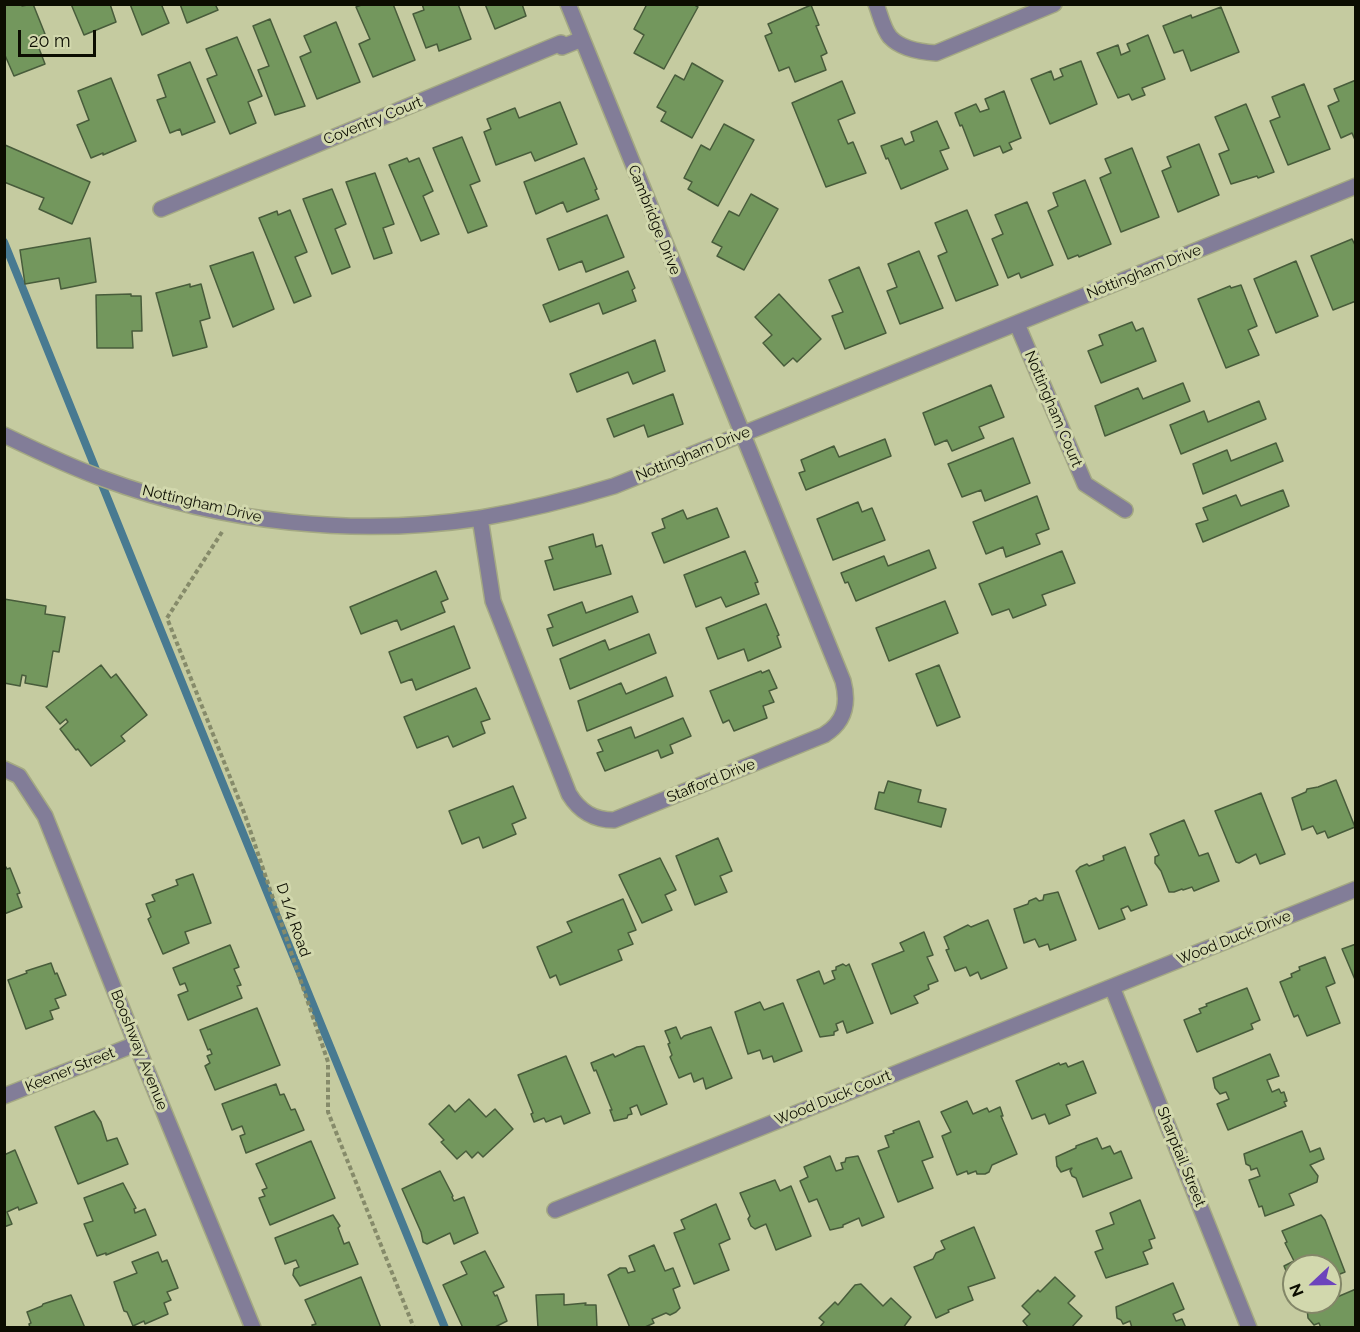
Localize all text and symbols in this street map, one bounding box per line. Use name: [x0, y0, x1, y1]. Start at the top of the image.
scale bar: [21, 18, 99, 56]
text: 20 m: [29, 30, 71, 51]
street label: Coventry Court: [321, 93, 425, 149]
street label: Cambridge Drive: [624, 162, 684, 278]
street label: Nottingham Drive: [1084, 241, 1204, 303]
street label: Nottingham Court: [1020, 348, 1086, 470]
street label: Nottingham Drive: [633, 423, 753, 485]
street label: Nottingham Drive: [141, 482, 263, 526]
street label: Stafford Drive: [664, 755, 758, 807]
street label: D 1/4 Road: [272, 881, 314, 959]
street label: Wood Duck Drive: [1174, 907, 1294, 969]
street label: Booshway Avenue: [107, 987, 171, 1113]
street label: Keener Street: [23, 1044, 117, 1096]
street label: Wood Duck Court: [772, 1066, 894, 1130]
street label: Sharptail Street: [1153, 1104, 1209, 1210]
north arrow: [1282, 1254, 1342, 1314]
text: N: [1286, 1281, 1308, 1299]

